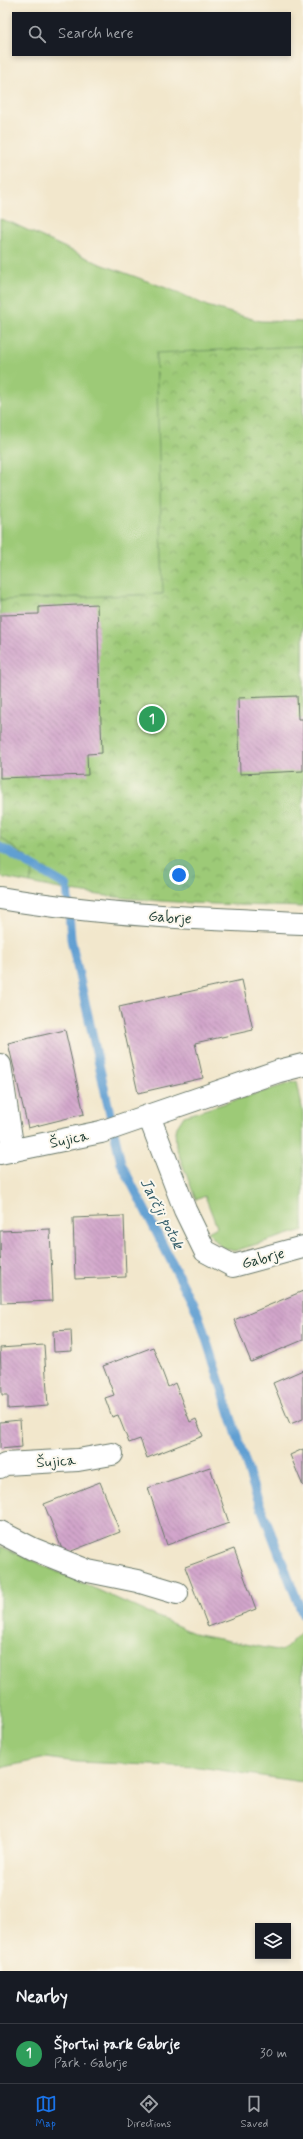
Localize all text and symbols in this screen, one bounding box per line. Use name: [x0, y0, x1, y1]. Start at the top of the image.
search box: [12, 12, 291, 56]
icon: search: [26, 23, 48, 45]
text: Search here: [58, 24, 134, 44]
pin: 1: [139, 704, 165, 734]
your location: [169, 865, 189, 885]
street label: Gabrje: [148, 907, 193, 930]
street label: Šujica: [48, 1126, 92, 1154]
water label: Jarčji potok: [135, 1174, 189, 1254]
street label: Gabrje: [240, 1244, 287, 1274]
street label: Šujica: [36, 1451, 77, 1473]
map controls: [255, 1923, 291, 1959]
button: layers: [255, 1923, 291, 1959]
text: Nearby: [16, 1986, 68, 2008]
text: Športni park Gabrje: [54, 2035, 180, 2055]
text: 1: [26, 2045, 32, 2062]
text: 30 m: [260, 2045, 287, 2062]
text: Park · Gabrje: [54, 2055, 128, 2072]
tab: Map: [35, 2093, 57, 2131]
tab: Directions: [126, 2093, 171, 2131]
tab: Saved: [241, 2093, 268, 2131]

